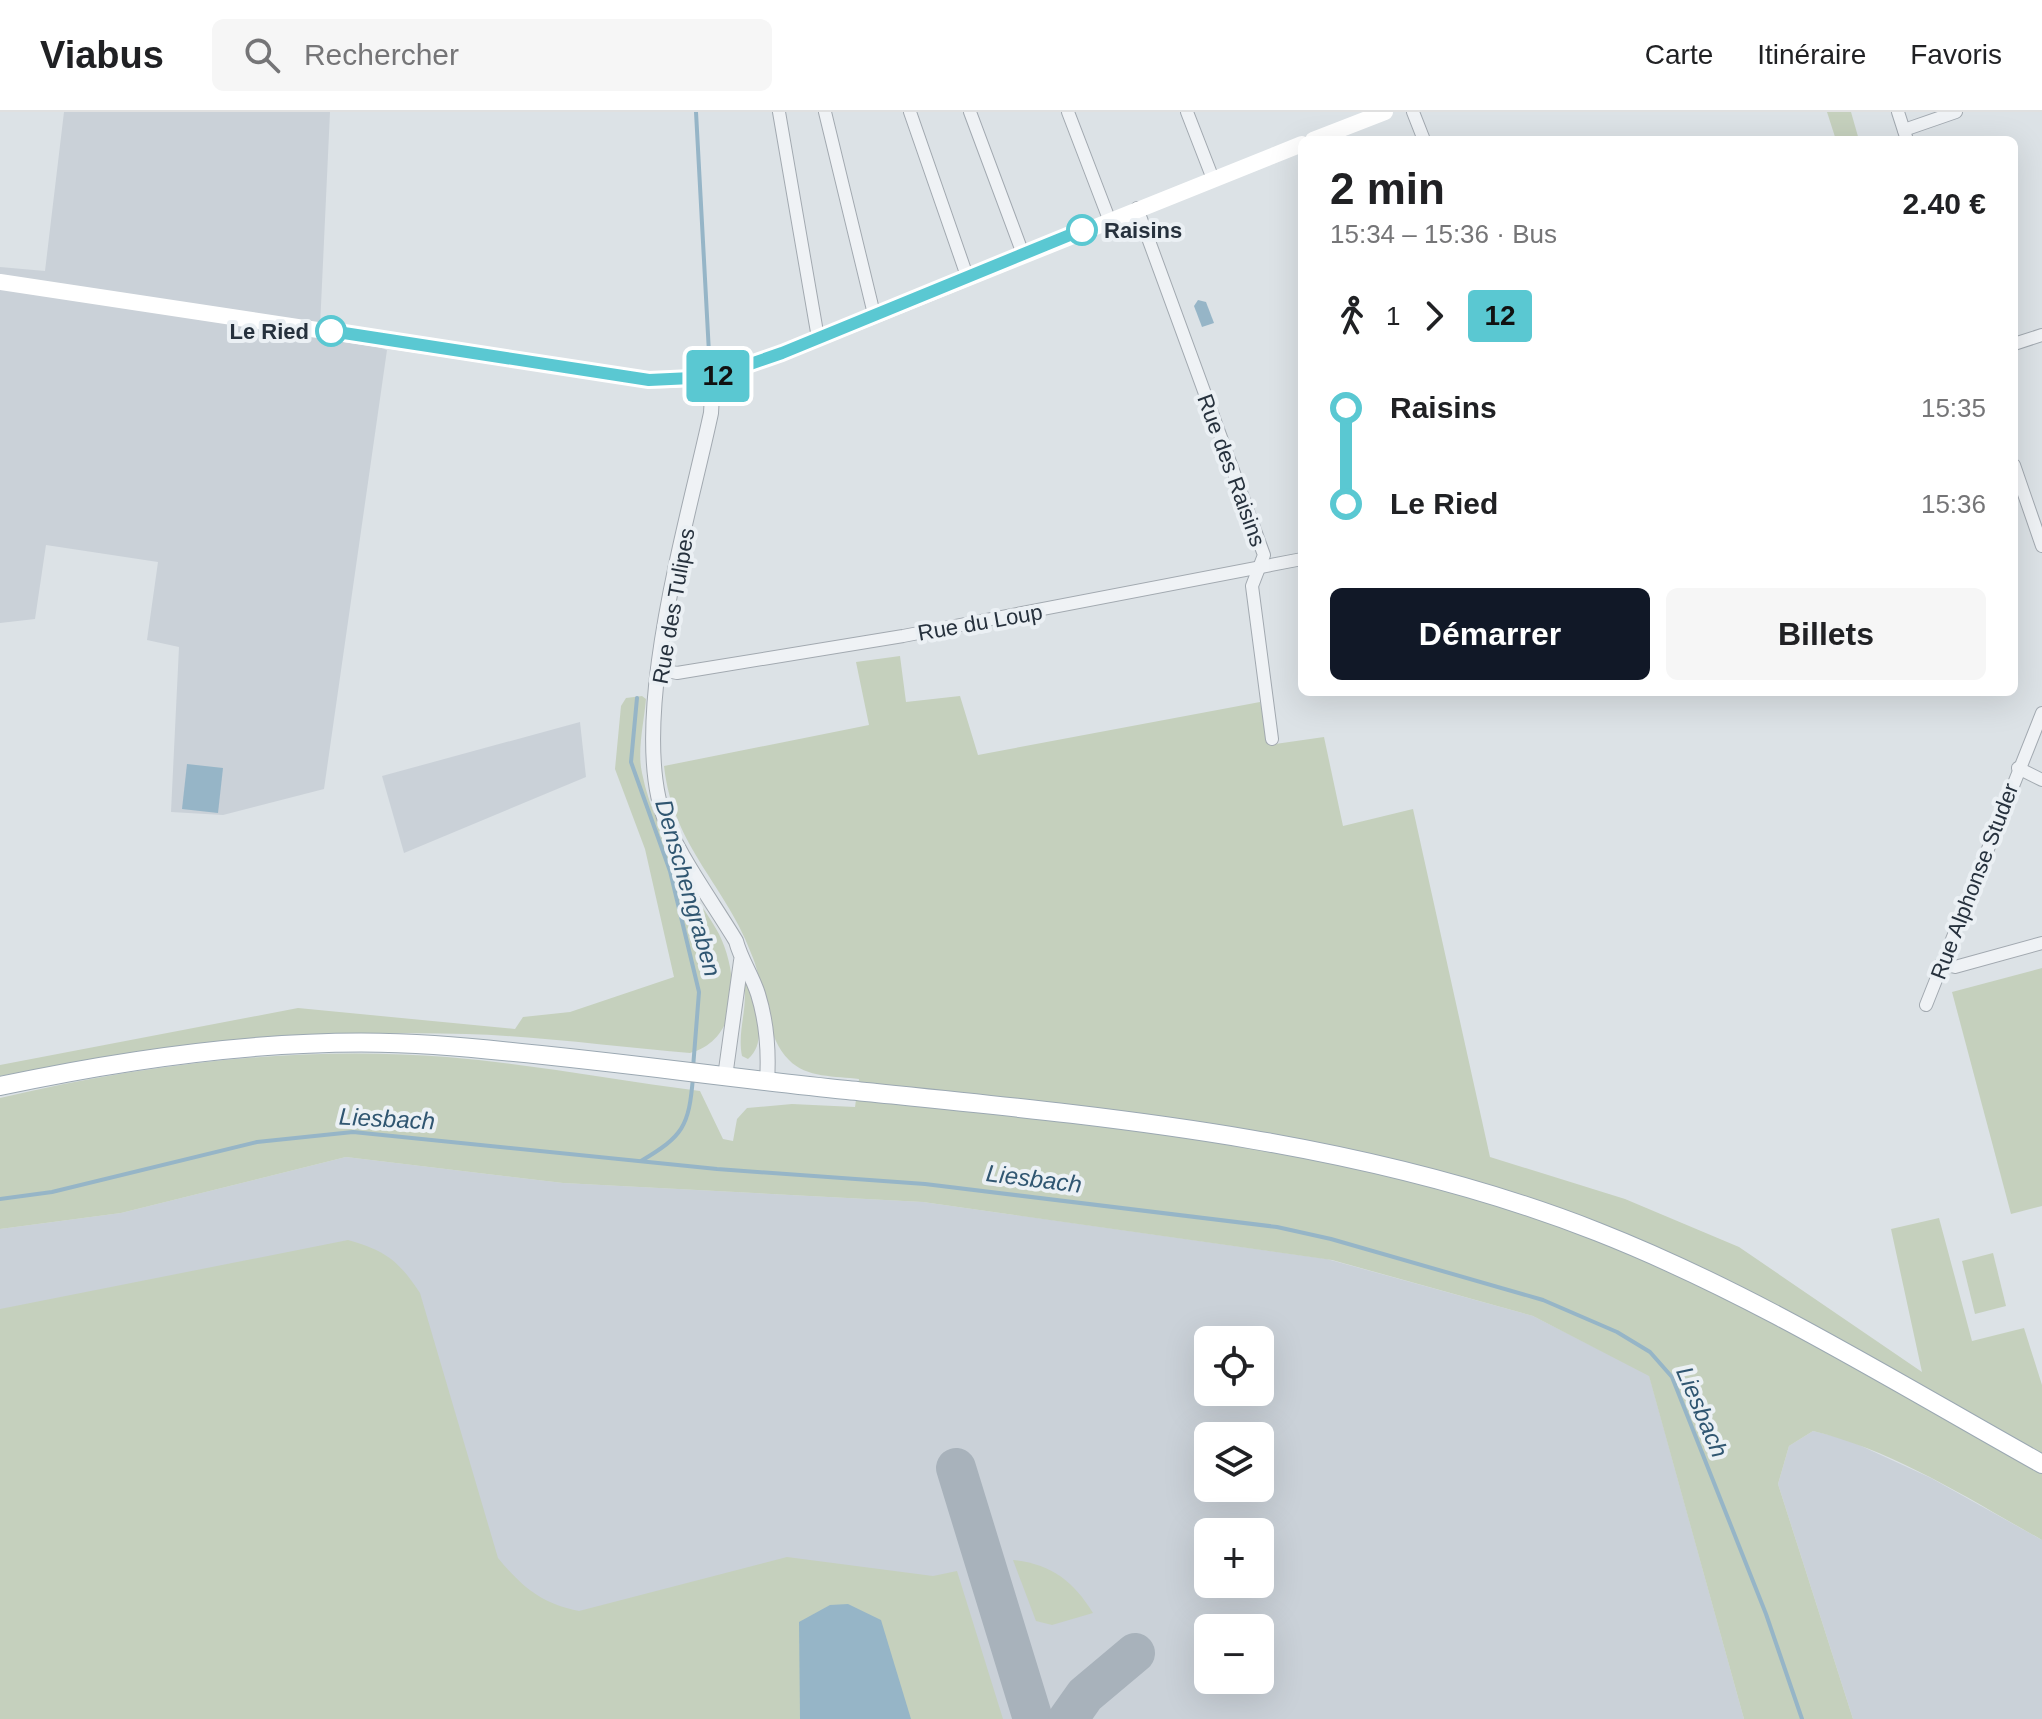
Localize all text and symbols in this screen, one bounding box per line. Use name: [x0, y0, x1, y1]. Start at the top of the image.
search box: [212, 19, 772, 91]
icon: search: [240, 33, 284, 77]
text: Viabus: [40, 34, 164, 76]
text: Rechercher: [304, 38, 459, 71]
text: Carte: [1645, 39, 1713, 70]
text: Itinéraire: [1757, 39, 1866, 70]
text: Favoris: [1910, 39, 2002, 70]
text: 2 min: [1330, 164, 1445, 213]
text: 2.40 €: [1903, 187, 1986, 220]
marker: Raisins: [1067, 215, 1097, 245]
place label: Raisins: [1104, 218, 1182, 243]
text: 15:34 – 15:36 · Bus: [1330, 219, 1557, 249]
icon: walk: [1330, 294, 1374, 338]
icon: forward: [1412, 294, 1456, 338]
text: 12: [1484, 300, 1516, 331]
text: 1: [1386, 301, 1400, 331]
marker: Le Ried: [316, 316, 346, 346]
place label: Le Ried: [230, 319, 309, 344]
line badge: 12: [682, 350, 754, 402]
text: 12: [702, 360, 734, 391]
street label: Rue des Raisins: [1192, 391, 1271, 550]
text: Raisins: [1390, 391, 1497, 424]
text: 15:35: [1921, 393, 1986, 423]
text: Le Ried: [1390, 487, 1498, 520]
text: 15:36: [1921, 489, 1986, 519]
street label: Rue des Tulipes: [647, 526, 700, 686]
button: Démarrer: [1330, 588, 1650, 680]
button: Billets: [1666, 588, 1986, 680]
street label: Rue du Loup: [916, 599, 1044, 646]
street label: Rue Alphonse Studer: [1926, 780, 2023, 983]
water label: Denschengraben: [650, 796, 727, 979]
water label: Liesbach: [338, 1103, 436, 1134]
water label: Liesbach: [985, 1159, 1083, 1198]
map controls: [1194, 1326, 1274, 1694]
button: locate: [1194, 1326, 1274, 1406]
water label: Liesbach: [1671, 1362, 1734, 1461]
button: layers: [1194, 1422, 1274, 1502]
button: +: [1194, 1518, 1274, 1598]
button: −: [1194, 1614, 1274, 1694]

